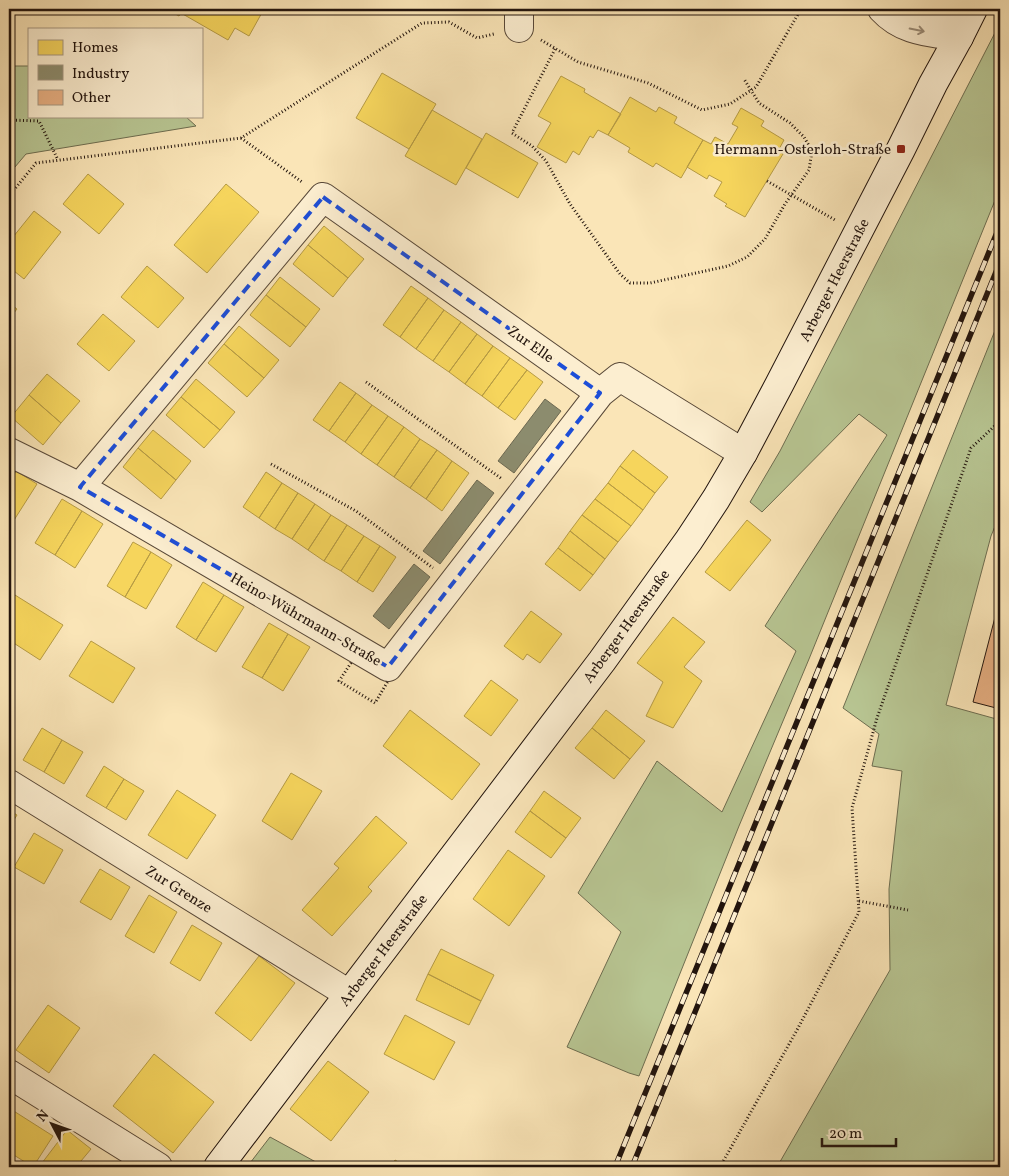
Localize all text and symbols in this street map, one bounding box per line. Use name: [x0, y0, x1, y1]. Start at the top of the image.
one-way arrow: [909, 26, 925, 35]
legend: [28, 28, 202, 118]
text: Homes: [72, 38, 118, 59]
text: Industry: [72, 64, 129, 85]
text: Other: [72, 88, 111, 109]
place label: Hermann-Osterloh-Straße: [714, 140, 891, 161]
marker: Hermann-Osterloh-Straße: [895, 143, 907, 155]
street label: Arberger Heerstraße: [795, 215, 876, 346]
street label: Zur Elle: [503, 322, 558, 369]
street label: Arberger Heerstraße: [579, 566, 676, 688]
street label: Heino-Wührmann-Straße: [226, 568, 385, 672]
street label: Zur Grenze: [141, 861, 216, 919]
street label: Arberger Heerstraße: [335, 890, 433, 1011]
north arrow: [28, 1098, 78, 1148]
text: N: [33, 1106, 54, 1127]
scale bar: [822, 1116, 895, 1148]
text: 20 m: [829, 1124, 862, 1145]

